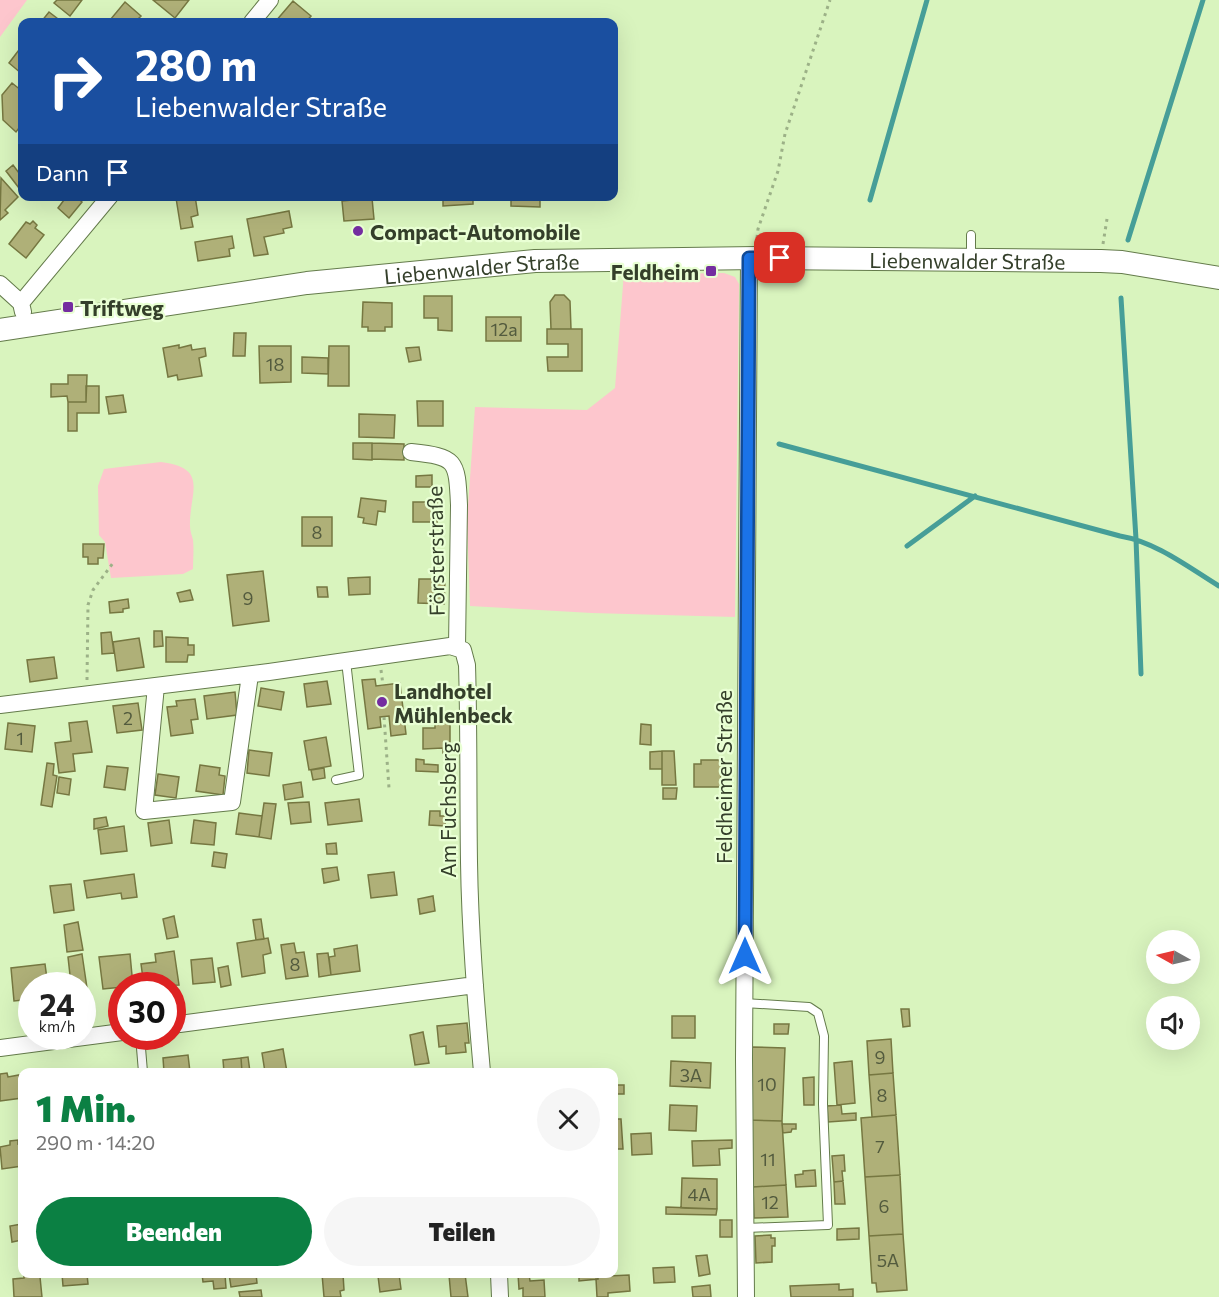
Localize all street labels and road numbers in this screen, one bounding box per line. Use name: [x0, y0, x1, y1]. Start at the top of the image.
street label: Liebenwalder Straße: [869, 246, 1065, 273]
street label: Liebenwalder Straße: [383, 248, 580, 288]
street label: Försterstraße: [421, 486, 449, 616]
street label: Feldheimer Straße: [711, 690, 736, 864]
street label: Am Fuchsberg: [435, 742, 460, 878]

